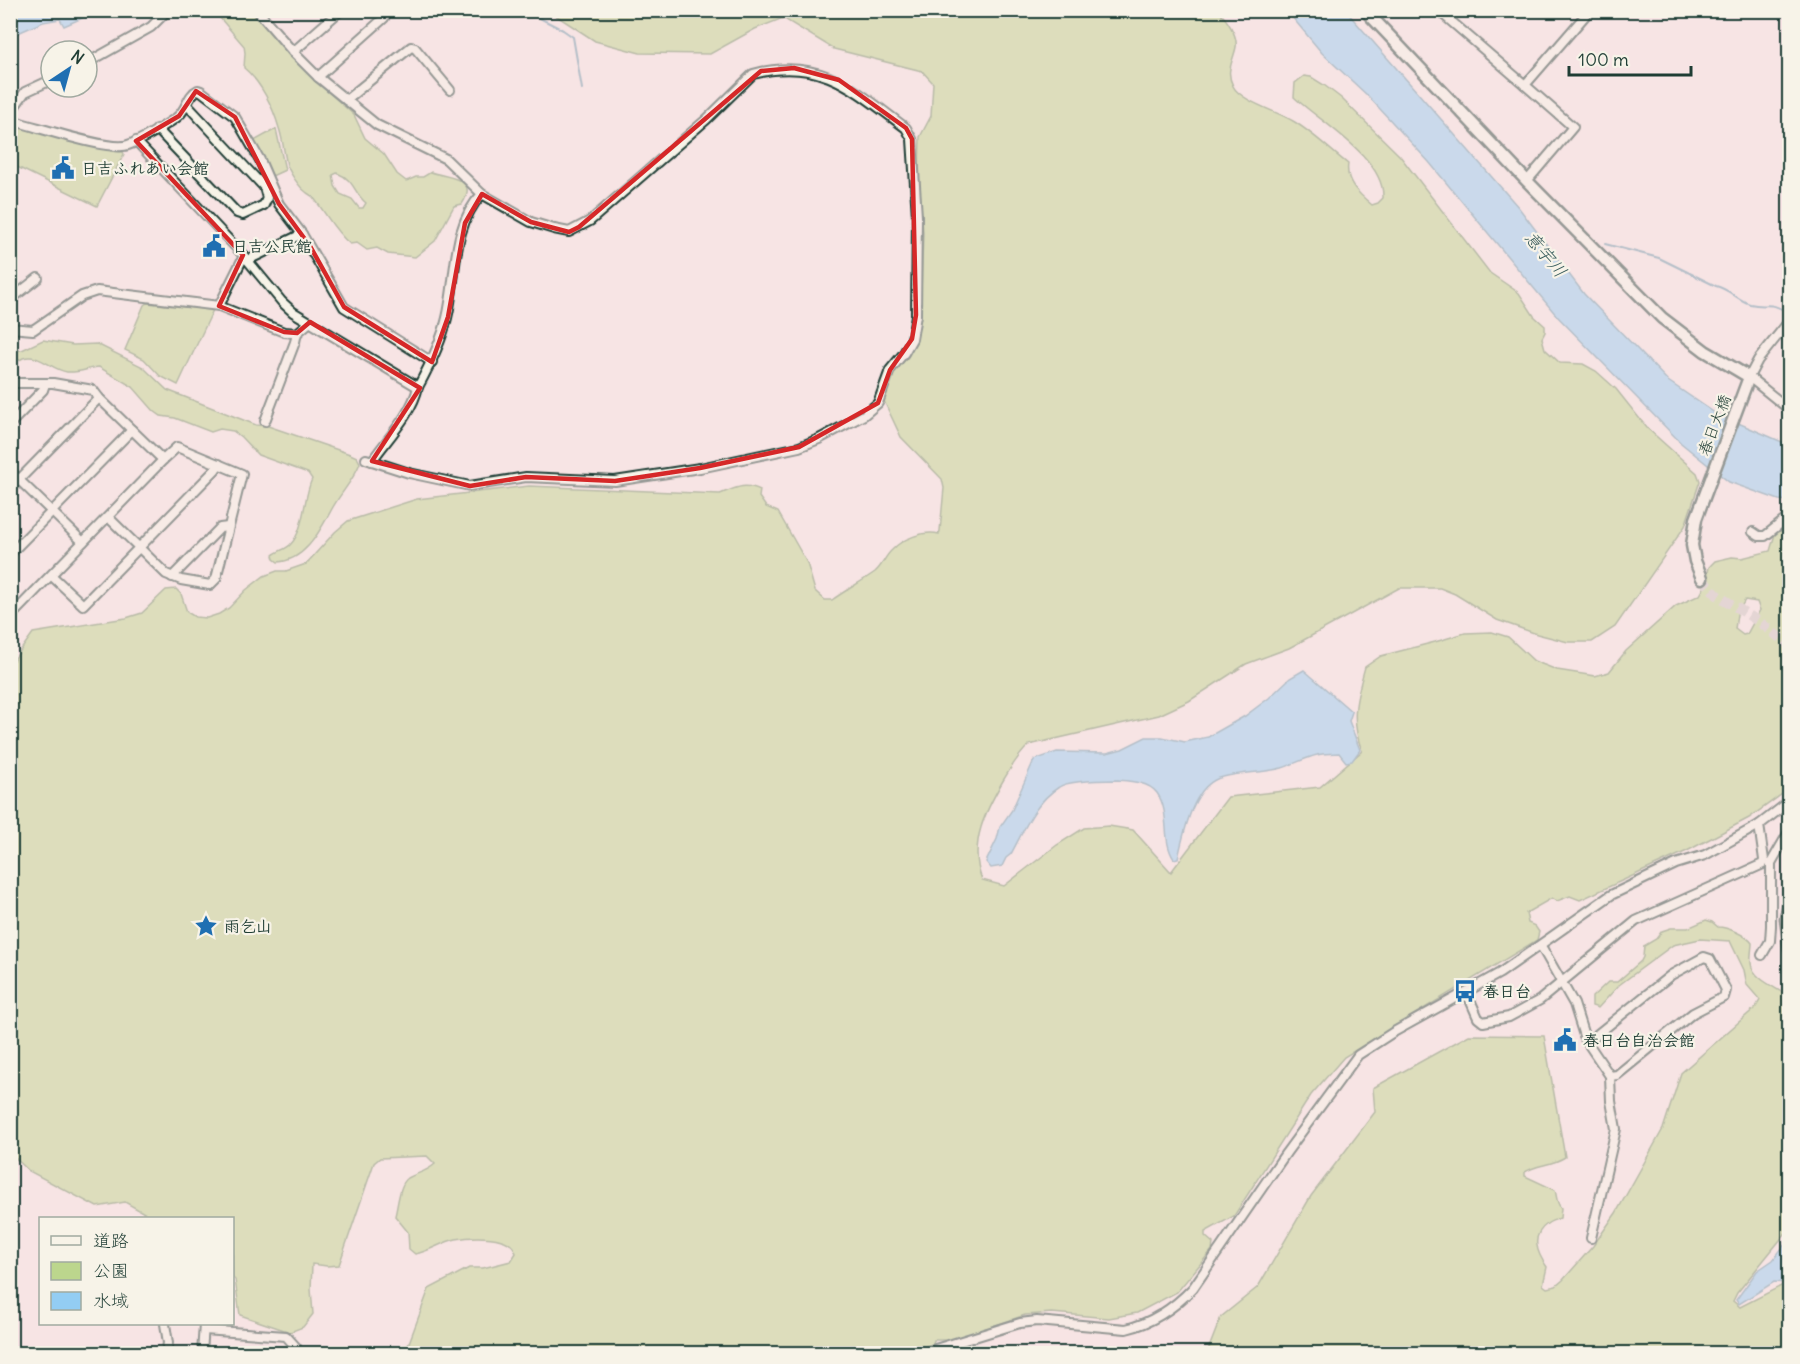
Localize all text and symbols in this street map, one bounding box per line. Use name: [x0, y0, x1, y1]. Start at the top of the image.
north arrow: [39, 39, 99, 99]
scale bar: [1569, 39, 1690, 77]
text: N: [67, 46, 88, 68]
text: 100 m: [1578, 48, 1629, 71]
public building icon: 日吉ふれあい会館: [50, 155, 76, 181]
place label: 日吉ふれあい会館: [81, 158, 209, 178]
water label: 意宇川: [1520, 226, 1572, 282]
public building icon: 日吉公民館: [201, 233, 227, 259]
place label: 日吉公民館: [232, 236, 312, 256]
street label: 春日大橋: [1693, 392, 1735, 458]
place icon: 雨乞山: [193, 913, 219, 939]
place label: 雨乞山: [224, 916, 272, 936]
bus stop icon: 春日台: [1452, 978, 1478, 1004]
place label: 春日台: [1483, 981, 1531, 1001]
public building icon: 春日台自治会館: [1552, 1027, 1578, 1053]
place label: 春日台自治会館: [1583, 1030, 1695, 1050]
legend: [39, 1217, 234, 1325]
text: 道路: [93, 1229, 129, 1252]
text: 公園: [93, 1259, 129, 1282]
text: 水域: [93, 1289, 129, 1312]

